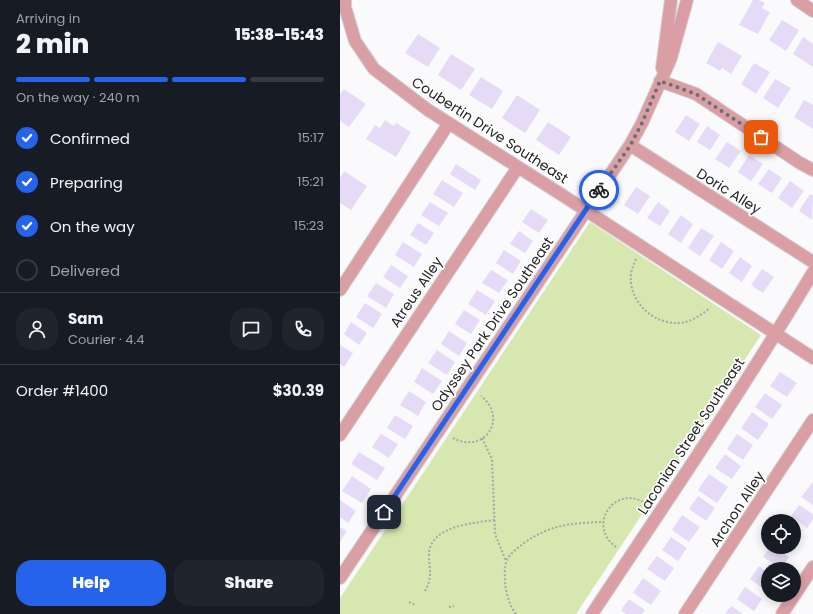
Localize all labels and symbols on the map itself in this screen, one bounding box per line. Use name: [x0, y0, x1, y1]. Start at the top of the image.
street label: Coubertin Drive Southeast: [408, 72, 572, 188]
pin: [744, 120, 778, 154]
street label: Doric Alley: [693, 163, 765, 219]
courier: [579, 170, 619, 210]
street label: Odyssey Park Drive Southeast: [426, 233, 558, 415]
street label: Atreus Alley: [385, 253, 447, 331]
street label: Laconian Street Southeast: [633, 354, 749, 518]
street label: Archon Alley: [705, 467, 769, 551]
pin: [367, 495, 401, 529]

